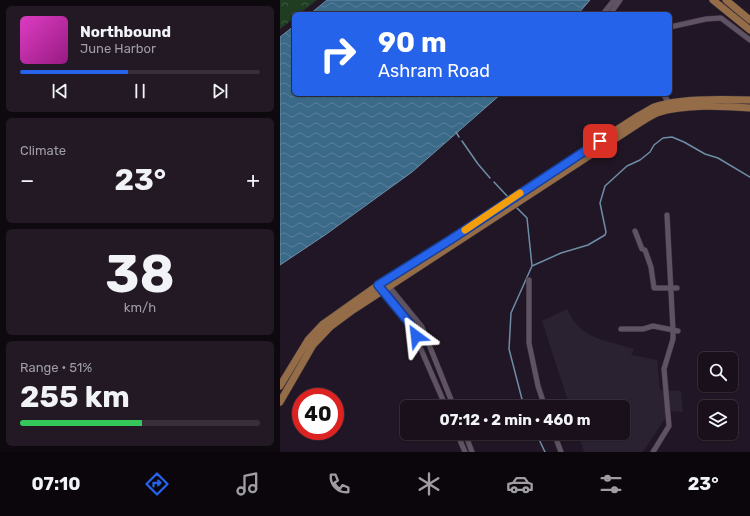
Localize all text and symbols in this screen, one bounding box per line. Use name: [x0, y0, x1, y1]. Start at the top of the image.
text: Northbound: [80, 23, 171, 41]
text: 90 m: [378, 26, 447, 59]
icon: right: [312, 28, 364, 80]
text: June Harbor: [80, 41, 156, 56]
text: Ashram Road: [378, 60, 490, 82]
icon: previous: [49, 80, 71, 102]
icon: pause: [129, 80, 151, 102]
icon: next: [209, 80, 231, 102]
pin: [583, 124, 617, 158]
icon: arrive: [589, 130, 611, 152]
text: Climate: [20, 143, 66, 158]
text: 23°: [114, 162, 166, 198]
text: −: [20, 167, 34, 194]
text: +: [246, 167, 260, 194]
text: 38: [105, 243, 175, 305]
text: km/h: [124, 300, 156, 315]
position arrow: [395, 315, 437, 357]
map controls: [698, 352, 738, 440]
button: search: [698, 352, 738, 392]
text: Range · 51%: [20, 360, 92, 375]
text: 255 km: [20, 379, 130, 415]
speed limit sign: 40: [292, 388, 344, 440]
button: layers: [698, 400, 738, 440]
text: 07:12 · 2 min · 460 m: [440, 411, 590, 429]
icon: directions: [143, 470, 171, 498]
icon: music: [234, 470, 262, 498]
icon: phone: [325, 470, 353, 498]
icon: climate: [415, 470, 443, 498]
icon: car: [506, 470, 534, 498]
icon: filters: [597, 470, 625, 498]
text: 07:10: [31, 473, 80, 495]
text: 23°: [688, 473, 719, 495]

